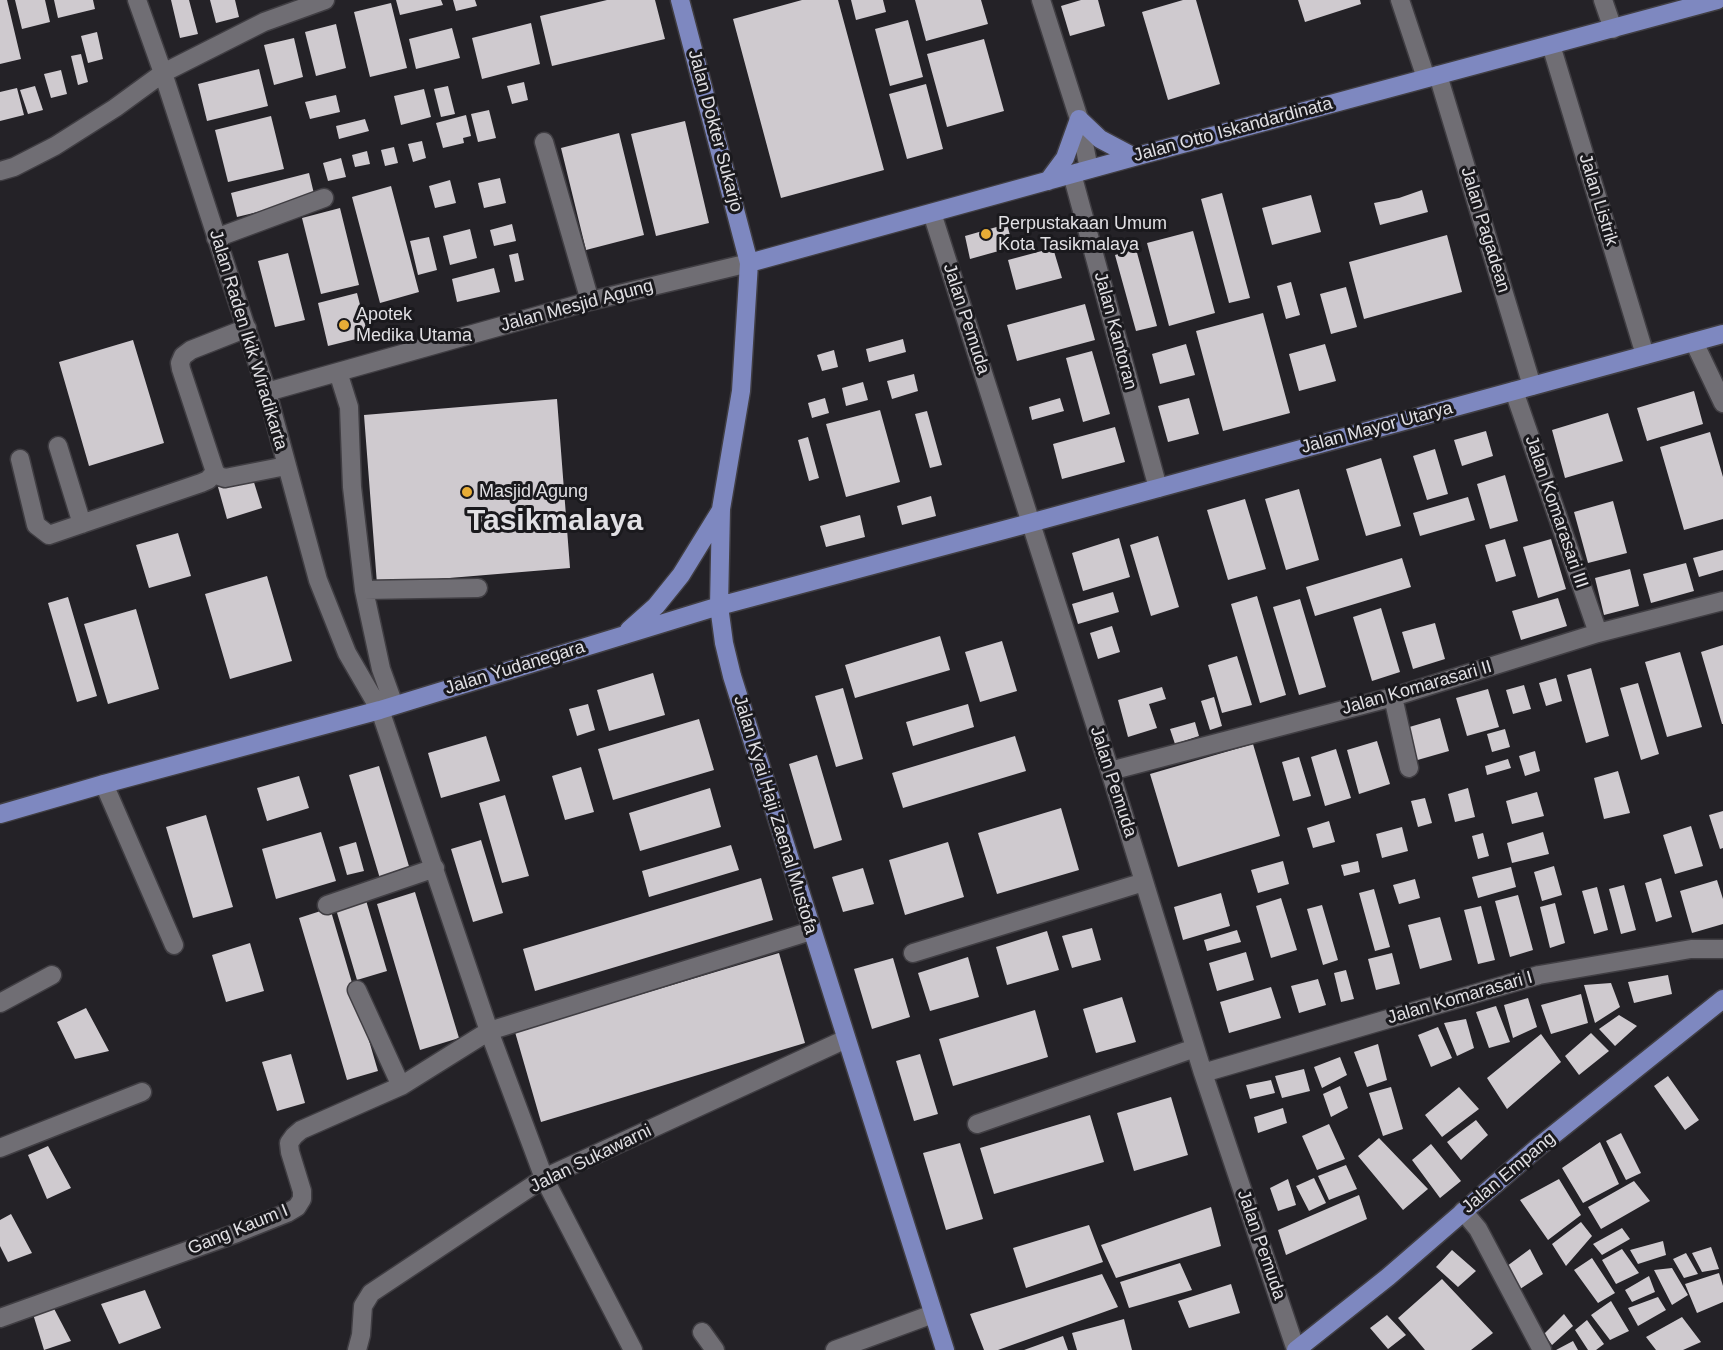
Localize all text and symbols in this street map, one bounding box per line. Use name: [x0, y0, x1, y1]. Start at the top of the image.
street label: Jalan Dokter Sukarjo: [683, 48, 747, 214]
street label: Jalan Otto Iskandardinata: [1131, 93, 1335, 167]
street label: Jalan Listrik: [1574, 151, 1622, 249]
street label: Jalan Pagadean: [1456, 165, 1514, 295]
place label: Perpustakaan Umum Kota Tasikmalaya: [998, 213, 1167, 256]
street label: Jalan Raden Ikik Wiradikarta: [204, 227, 292, 453]
marker: Perpustakaan Umum Kota Tasikmalaya: [979, 227, 993, 241]
street label: Jalan Pemuda: [938, 261, 994, 377]
street label: Jalan Kantoran: [1089, 270, 1141, 392]
street label: Jalan Mesjid Agung: [498, 275, 656, 337]
place label: Apotek Medika Utama: [356, 304, 472, 346]
marker: Apotek Medika Utama: [337, 318, 351, 332]
street label: Jalan Mayor Utarya: [1299, 397, 1455, 459]
street label: Jalan Komarasari III: [1520, 433, 1592, 591]
place label: Masjid Agung: [479, 481, 588, 503]
marker: Masjid Agung: [460, 485, 474, 499]
district label: Tasikmalaya: [467, 504, 643, 540]
street label: Jalan Yudanegara: [442, 636, 588, 700]
street label: Jalan Komarasari II: [1339, 656, 1495, 720]
street label: Jalan Kyai Haji Zaenal Mustofa: [728, 693, 822, 937]
street label: Jalan Pemuda: [1085, 724, 1141, 840]
street label: Jalan Komarasari I: [1385, 967, 1535, 1029]
street label: Jalan Sukawarni: [527, 1120, 655, 1198]
street label: Jalan Empang: [1458, 1128, 1560, 1218]
street label: Jalan Pemuda: [1232, 1187, 1290, 1303]
street label: Gang Kaum I: [185, 1200, 291, 1260]

